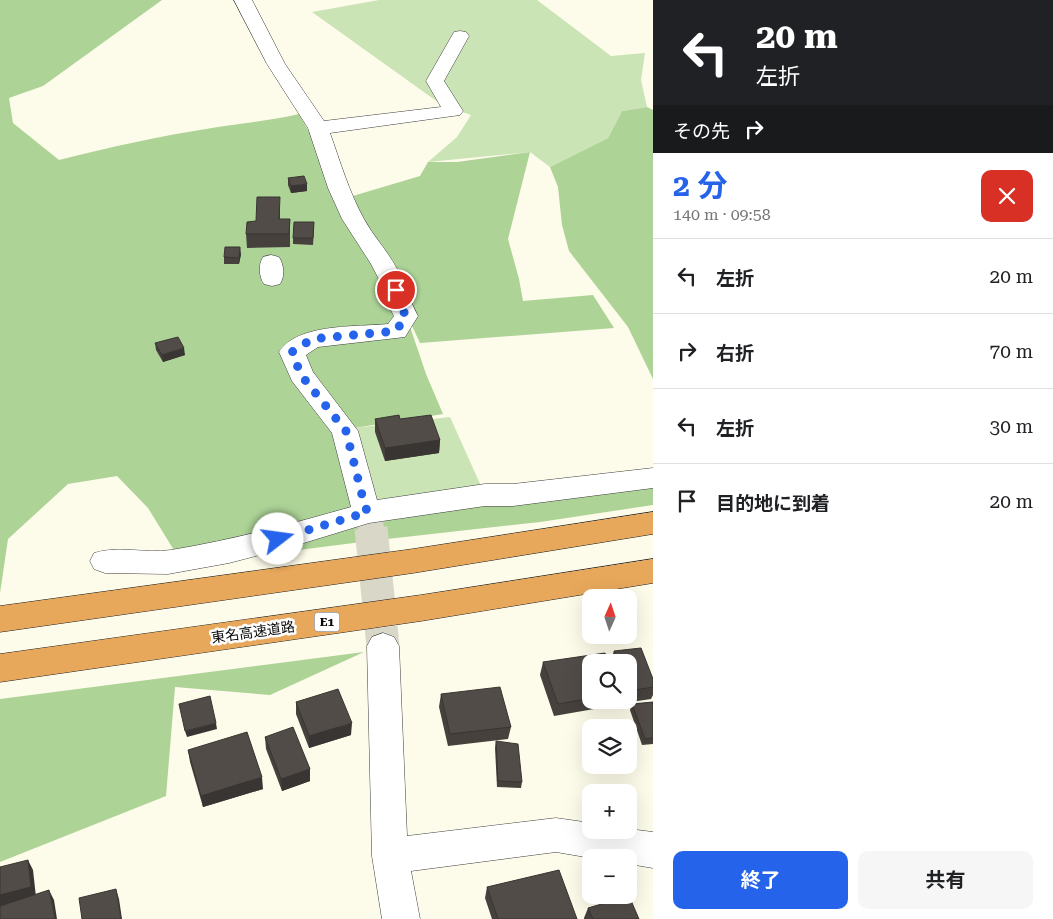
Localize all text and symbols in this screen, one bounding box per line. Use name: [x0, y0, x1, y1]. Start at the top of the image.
text: 20 m: [756, 16, 838, 57]
icon: left: [673, 20, 738, 85]
text: 左折: [756, 64, 800, 89]
icon: right: [740, 115, 768, 143]
text: その先: [673, 120, 730, 143]
text: 2 分: [673, 168, 727, 203]
button: close: [981, 170, 1033, 222]
text: 140 m · 09:58: [673, 205, 771, 224]
icon: left: [673, 262, 701, 290]
text: 20 m: [990, 265, 1033, 288]
text: 左折: [716, 267, 754, 290]
pin: [375, 269, 417, 311]
icon: arrive: [382, 276, 410, 304]
icon: right: [673, 337, 701, 365]
text: 70 m: [990, 340, 1033, 363]
text: 右折: [716, 342, 754, 365]
icon: left: [673, 412, 701, 440]
text: 30 m: [990, 415, 1033, 438]
text: 左折: [716, 417, 754, 440]
icon: arrive: [673, 487, 701, 515]
text: 20 m: [990, 490, 1033, 513]
text: 目的地に到着: [716, 492, 830, 515]
position arrow: [251, 512, 303, 564]
north arrow: [582, 589, 638, 644]
map controls: [582, 589, 637, 904]
road number: E1: [314, 612, 340, 632]
street label: 東名高速道路: [210, 618, 296, 646]
button: search: [582, 654, 637, 709]
button: layers: [582, 719, 637, 774]
button: +: [582, 784, 637, 839]
button: −: [582, 849, 637, 904]
button: 終了: [673, 851, 848, 909]
button: 共有: [858, 851, 1033, 909]

